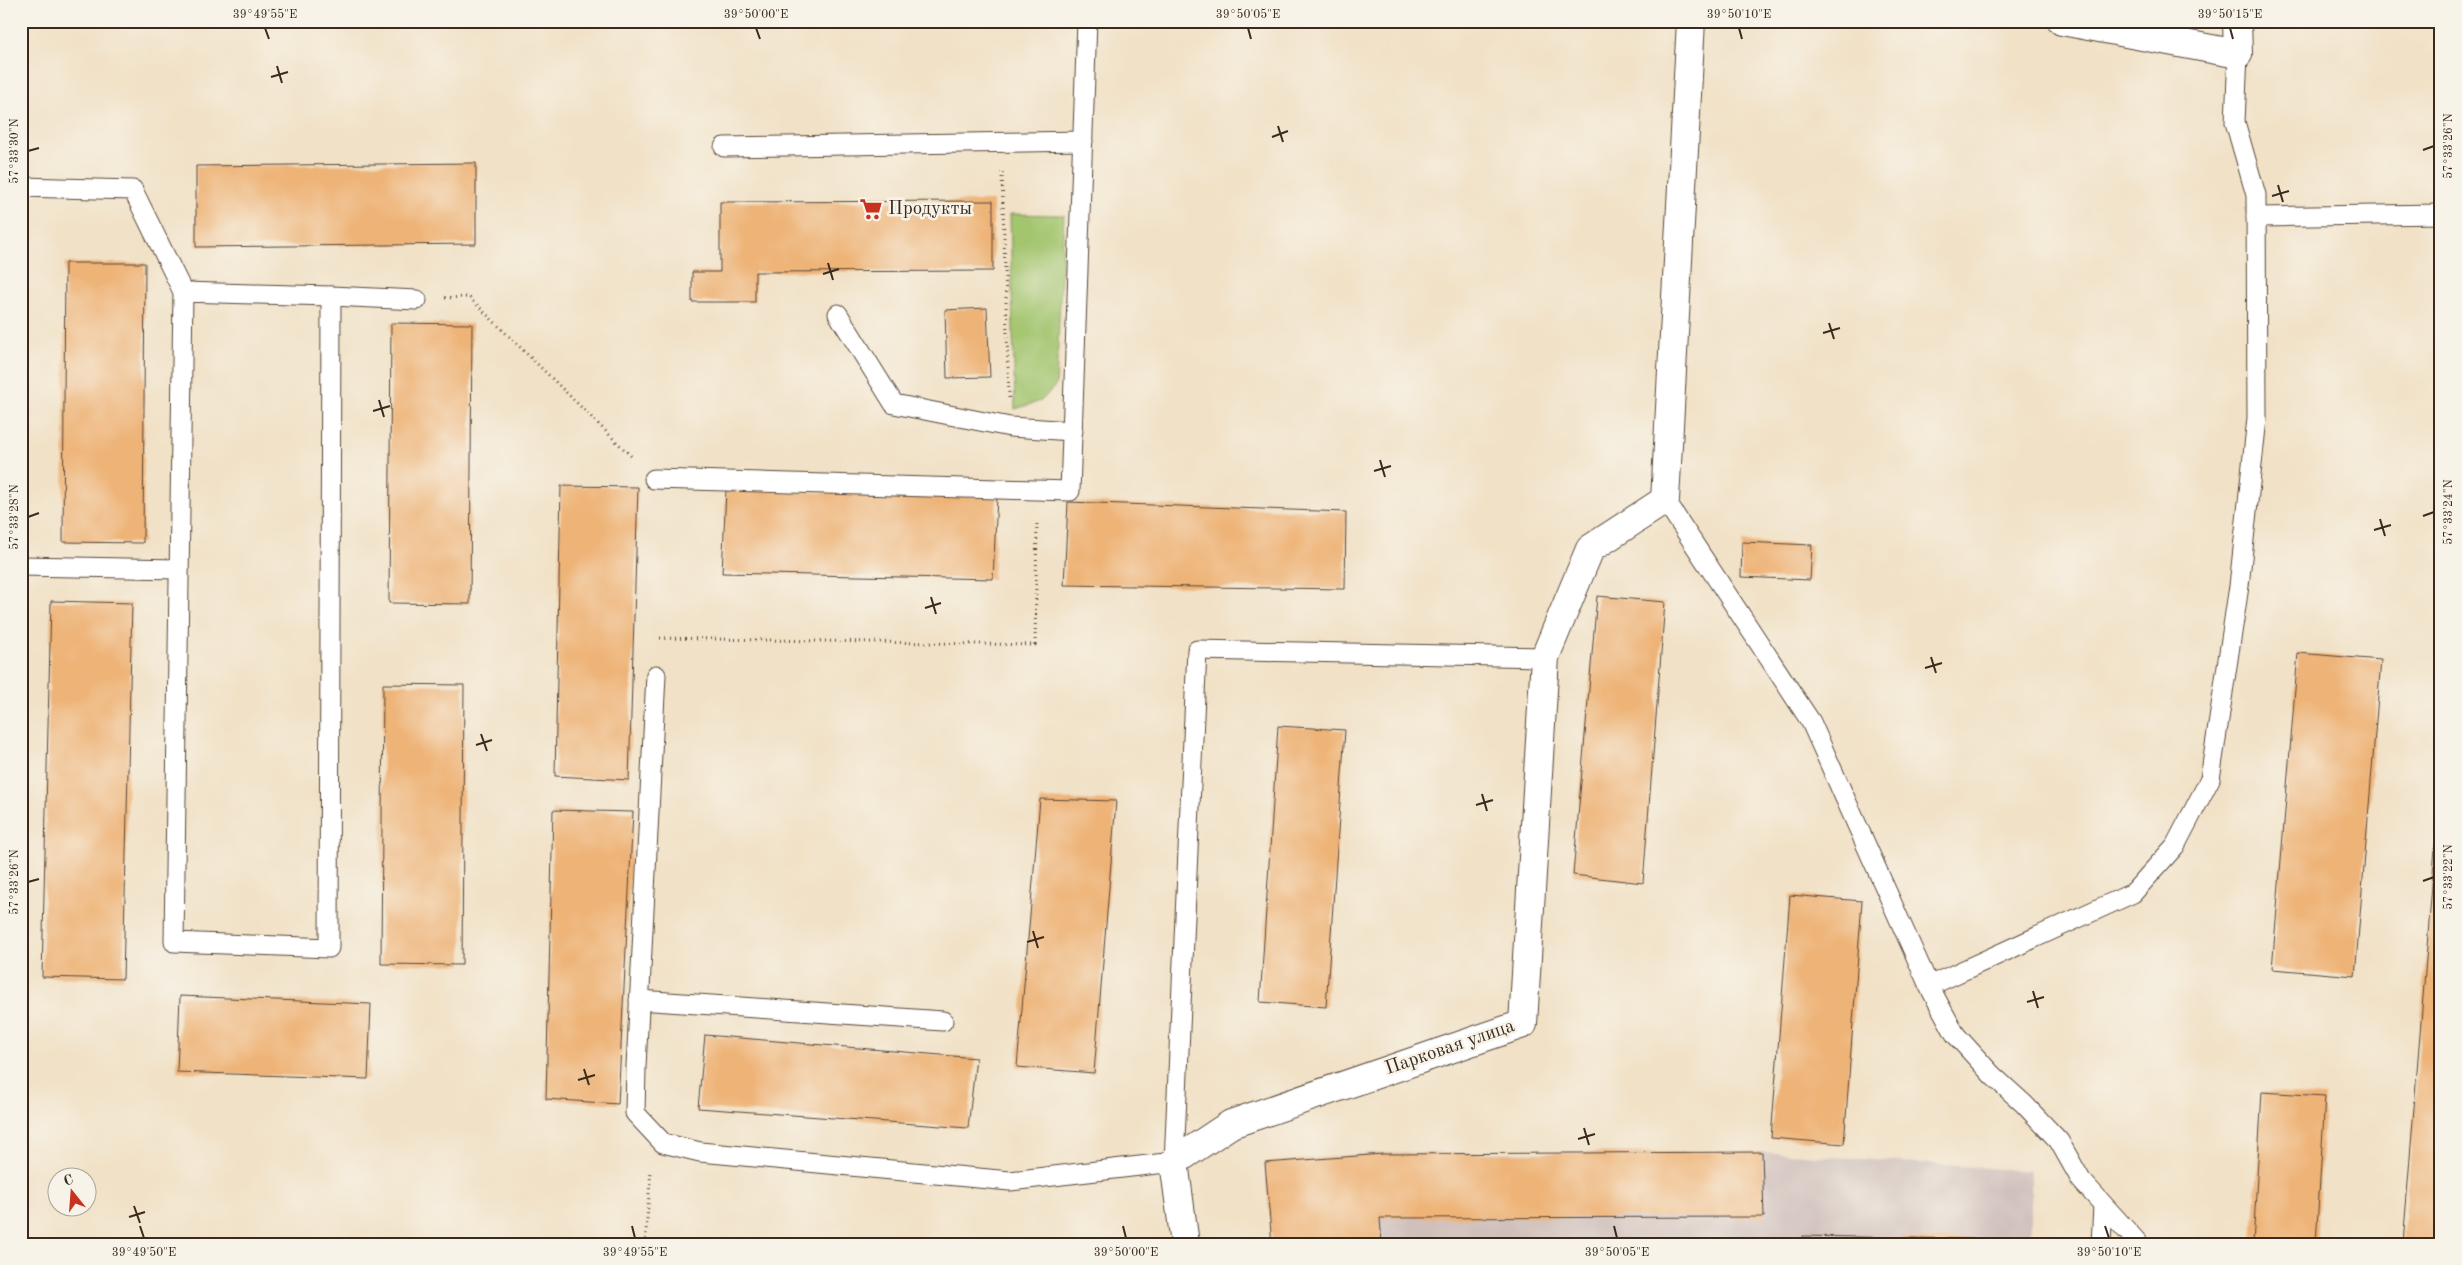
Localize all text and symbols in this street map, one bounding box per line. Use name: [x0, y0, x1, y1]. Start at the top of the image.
text: 39°49'55"E: [233, 8, 297, 21]
text: 39°50'00"E: [724, 8, 788, 21]
text: 39°50'05"E: [1216, 8, 1280, 21]
text: 39°50'10"E: [1707, 8, 1771, 21]
text: 39°50'15"E: [2198, 8, 2262, 21]
text: 57°33'26"N: [2442, 113, 2455, 179]
text: 57°33'30"N: [8, 118, 21, 184]
supermarket icon: Продукты: [858, 196, 884, 222]
place label: Продукты: [888, 200, 972, 219]
text: 57°33'24"N: [2442, 479, 2455, 545]
text: 57°33'28"N: [8, 484, 21, 550]
text: 57°33'22"N: [2442, 844, 2455, 910]
text: 57°33'26"N: [8, 849, 21, 915]
street label: Парковая улица: [1383, 1017, 1518, 1079]
north arrow: [48, 1168, 98, 1218]
text: С: [62, 1172, 75, 1189]
text: 39°49'50"E: [112, 1246, 176, 1259]
text: 39°49'55"E: [603, 1246, 667, 1259]
text: 39°50'00"E: [1094, 1246, 1158, 1259]
text: 39°50'05"E: [1585, 1246, 1649, 1259]
text: 39°50'10"E: [2077, 1246, 2141, 1259]

